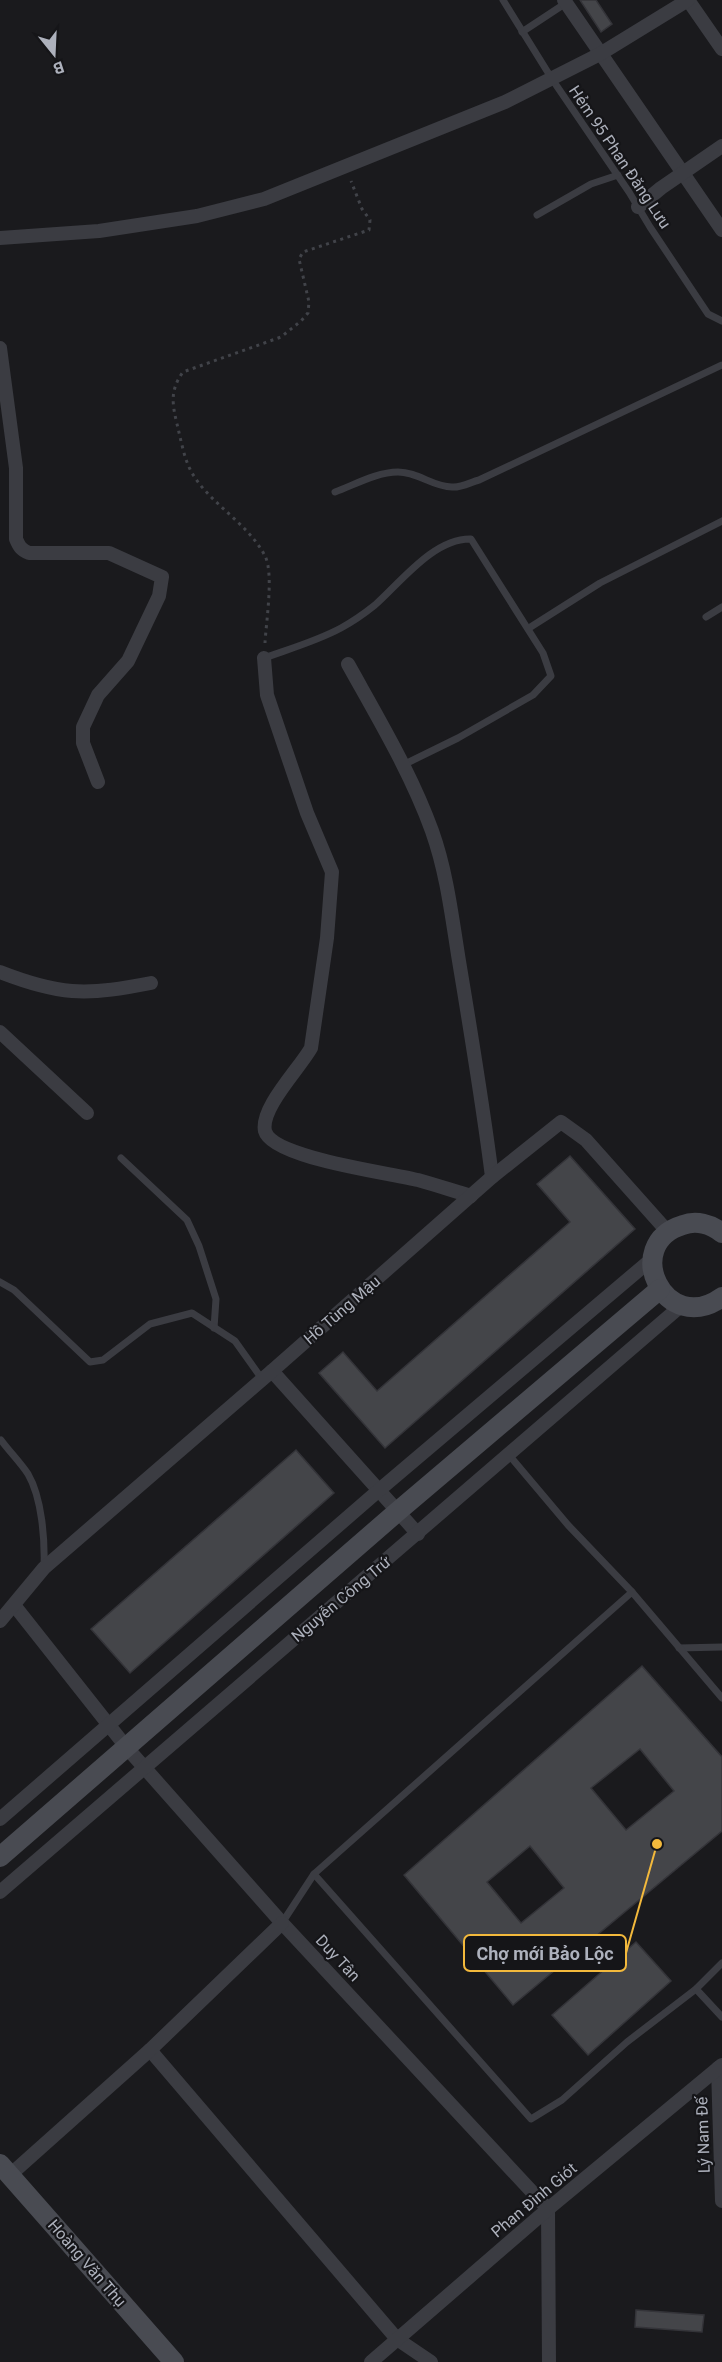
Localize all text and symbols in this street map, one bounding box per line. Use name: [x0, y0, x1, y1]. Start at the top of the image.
north arrow: [24, 24, 84, 84]
text: B: [51, 57, 66, 78]
street label: Hẻm 95 Phan Đăng Lưu: [565, 82, 675, 232]
street label: Hồ Tùng Mậu: [300, 1272, 384, 1348]
street label: Nguyễn Công Trứ: [288, 1551, 395, 1646]
street label: Duy Tân: [312, 1931, 364, 1985]
callout: Chợ mới Bảo Lộc: [464, 1935, 626, 1971]
text: Chợ mới Bảo Lộc: [476, 1943, 614, 1964]
street label: Lý Nam Đế: [692, 2095, 714, 2174]
street label: Phan Đình Giót: [487, 2159, 581, 2241]
street label: Hoàng Văn Thụ: [44, 2216, 130, 2310]

